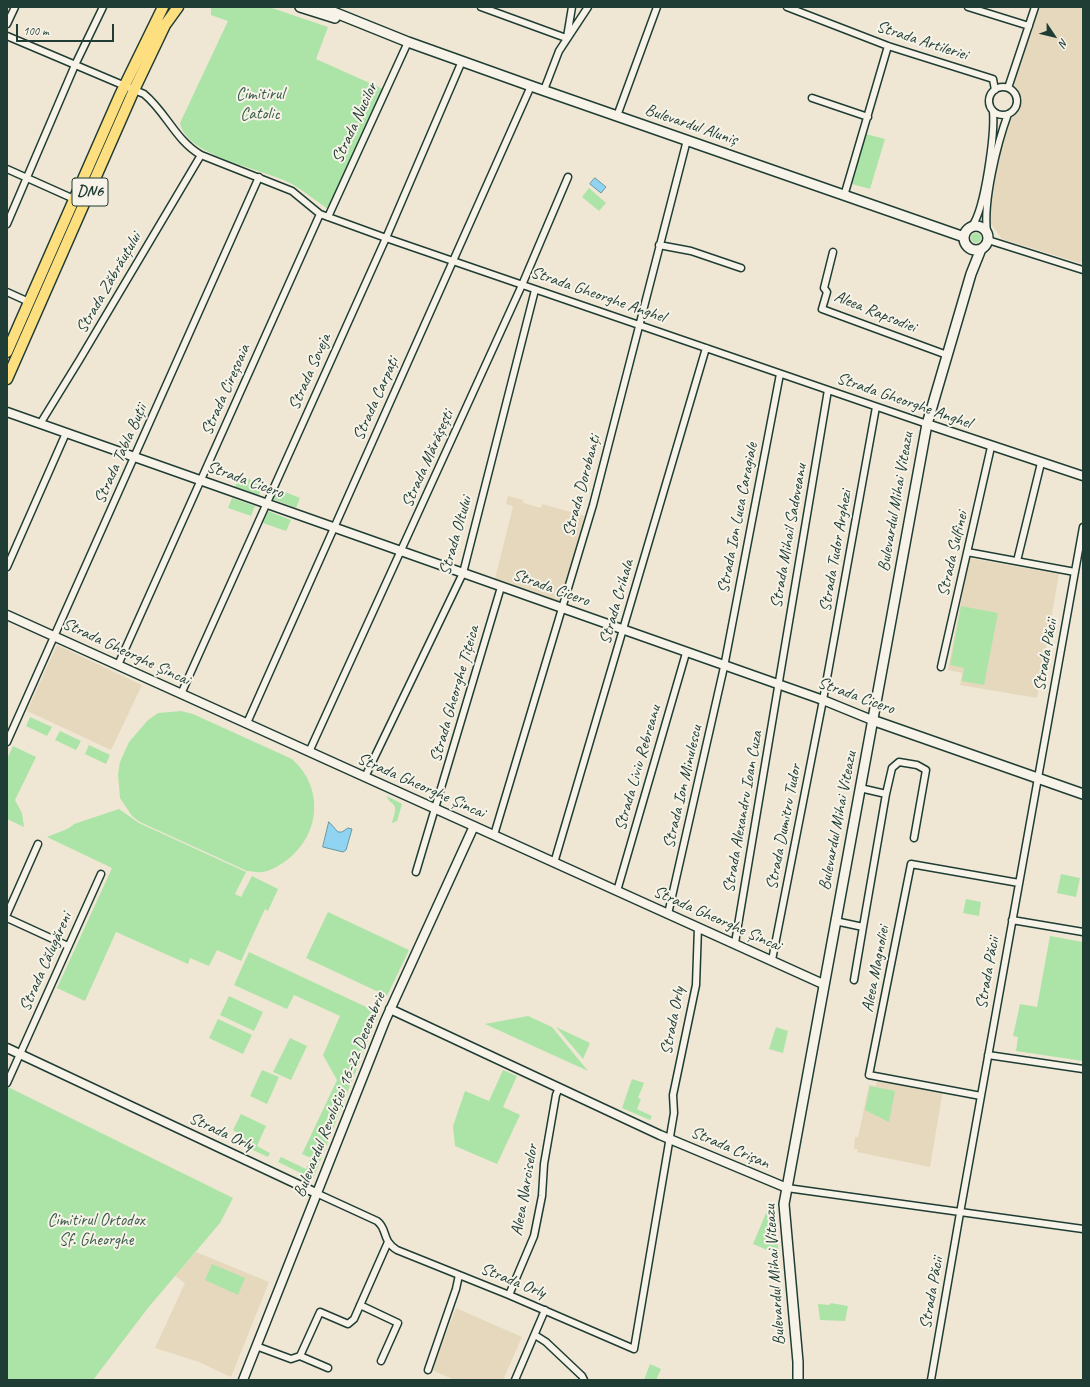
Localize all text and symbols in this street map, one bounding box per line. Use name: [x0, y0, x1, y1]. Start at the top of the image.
scale bar: [18, 16, 116, 42]
north arrow: [1034, 16, 1074, 56]
street label: Strada Artileriei: [874, 17, 970, 65]
text: 100 m: [23, 23, 49, 39]
text: N: [1056, 36, 1072, 50]
street label: Strada Nucilor: [328, 80, 382, 166]
park label: Cimitirul Catolic: [236, 85, 284, 125]
street label: Bulevardul Aluniș: [642, 100, 740, 150]
road number: DN6: [72, 178, 108, 206]
street label: Strada Zăbrăuțului: [72, 229, 146, 337]
street label: Strada Gheorghe Anghel: [528, 262, 668, 328]
street label: Aleea Rapsodiei: [831, 286, 919, 338]
street label: Strada Soveja: [284, 331, 336, 413]
street label: Strada Cireșoaia: [197, 341, 255, 439]
street label: Strada Carpați: [349, 354, 403, 444]
street label: Strada Gheorghe Anghel: [834, 368, 974, 434]
street label: Strada Tabla Buții: [90, 401, 152, 507]
street label: Strada Mărășești: [397, 407, 459, 511]
street label: Bulevardul Mihai Viteazu: [874, 431, 918, 573]
street label: Strada Dorobanți: [559, 433, 605, 539]
street label: Strada Ion Luca Caragiale: [713, 441, 763, 595]
street label: Strada Cicero: [204, 457, 286, 503]
street label: Strada Mihail Sadoveanu: [766, 462, 812, 610]
street label: Strada Tudor Arghezi: [815, 489, 857, 613]
street label: Strada Oltului: [435, 494, 477, 578]
street label: Strada Sulfinei: [933, 509, 973, 599]
street label: Strada Crihala: [595, 557, 639, 647]
street label: Strada Cicero: [510, 565, 592, 611]
street label: Strada Gheorghe Șincai: [59, 614, 193, 690]
street label: Strada Păcii: [1030, 617, 1062, 693]
street label: Strada Gheorghe Țițeica: [426, 623, 484, 765]
street label: Strada Cicero: [815, 673, 897, 719]
street label: Strada Liviu Rebreanu: [610, 703, 666, 833]
street label: Strada Ion Minulescu: [659, 723, 707, 851]
street label: Strada Alexandru Ioan Cuza: [719, 730, 767, 894]
street label: Strada Gheorghe Șincai: [354, 749, 488, 823]
street label: Bulevardul Mihai Viteazu: [815, 750, 861, 892]
street label: Strada Dumitru Tudor: [762, 762, 806, 892]
street label: Strada Gheorghe Șincai: [650, 882, 784, 956]
street label: Strada Călugăreni: [15, 909, 77, 1015]
street label: Aleea Magnoliei: [858, 924, 894, 1014]
street label: Strada Păcii: [972, 935, 1004, 1011]
street label: Strada Orly: [656, 985, 690, 1057]
street label: Bulevardul Revoluției 16-22 Decembrie: [290, 990, 390, 1200]
street label: Strada Orly: [186, 1108, 256, 1156]
street label: Strada Crișan: [688, 1122, 772, 1174]
street label: Aleea Narciselor: [507, 1143, 543, 1237]
street label: Bulevardul Mihai Viteazu: [760, 1204, 790, 1346]
park label: Cimitirul Ortodox Sf. Gheorghe: [48, 1211, 144, 1251]
street label: Strada Păcii: [916, 1255, 948, 1331]
street label: Strada Orly: [477, 1259, 549, 1303]

